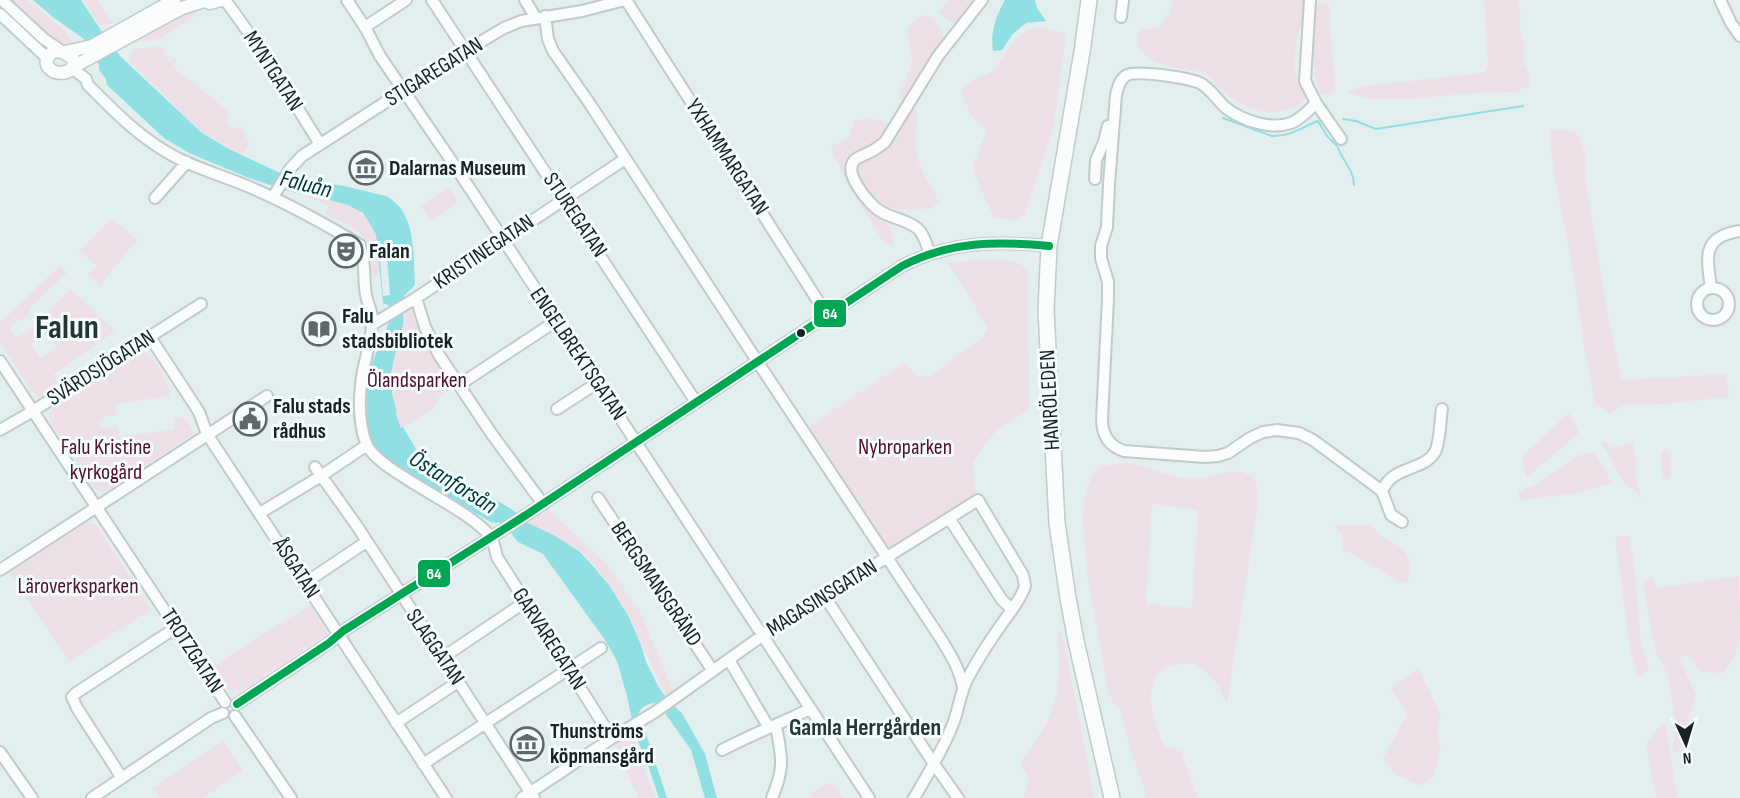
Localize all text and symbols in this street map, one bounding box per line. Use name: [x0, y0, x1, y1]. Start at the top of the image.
street label: MYNTGATAN: [237, 26, 309, 116]
street label: STIGAREGATAN: [380, 31, 488, 113]
street label: YXHAMMARGATAN: [679, 94, 775, 220]
museum icon: Dalarnas Museum: [348, 150, 384, 186]
place label: Dalarnas Museum: [389, 155, 526, 182]
water label: Faluån: [277, 164, 335, 204]
street label: STUREGATAN: [537, 168, 613, 262]
street label: KRISTINEGATAN: [429, 209, 539, 295]
theatre icon: Falan: [328, 233, 364, 269]
place label: Falan: [369, 238, 410, 265]
street label: ENGELBREKTSGATAN: [524, 283, 632, 425]
line badge: 64: [813, 299, 847, 328]
place label: Falu stadsbibliotek: [342, 303, 454, 355]
text: 64: [822, 305, 838, 324]
district label: Falun: [35, 307, 99, 348]
library icon: Falu stadsbibliotek: [301, 311, 337, 347]
street label: SVÄRDSJÖGATAN: [42, 324, 160, 412]
unlabelled marker: [795, 327, 807, 339]
street label: HANRÖLEDEN: [1034, 349, 1066, 451]
park label: Ölandsparken: [367, 367, 467, 394]
place label: Falu stads rådhus: [273, 393, 351, 445]
public building icon: Falu stads rådhus: [232, 401, 268, 437]
park label: Falu Kristine kyrkogård: [61, 434, 151, 486]
park label: Nybroparken: [858, 434, 952, 461]
water label: Östanforsån: [404, 444, 502, 520]
street label: BERGSMANSGRÄND: [604, 516, 708, 652]
street label: ÅSGATAN: [266, 532, 326, 603]
street label: MAGASINSGATAN: [762, 553, 882, 643]
line badge: 64: [417, 559, 451, 588]
text: 64: [426, 565, 442, 584]
park label: Läroverksparken: [17, 573, 139, 600]
street label: GARVAREGATAN: [506, 583, 592, 695]
street label: TROTZGATAN: [155, 604, 229, 698]
street label: SLAGGATAN: [400, 604, 470, 690]
district label: Gamla Herrgården: [789, 713, 941, 742]
north arrow: [1656, 714, 1716, 774]
place label: Thunströms köpmansgård: [550, 718, 654, 770]
museum icon: Thunströms köpmansgård: [509, 726, 545, 762]
text: N: [1682, 748, 1692, 767]

